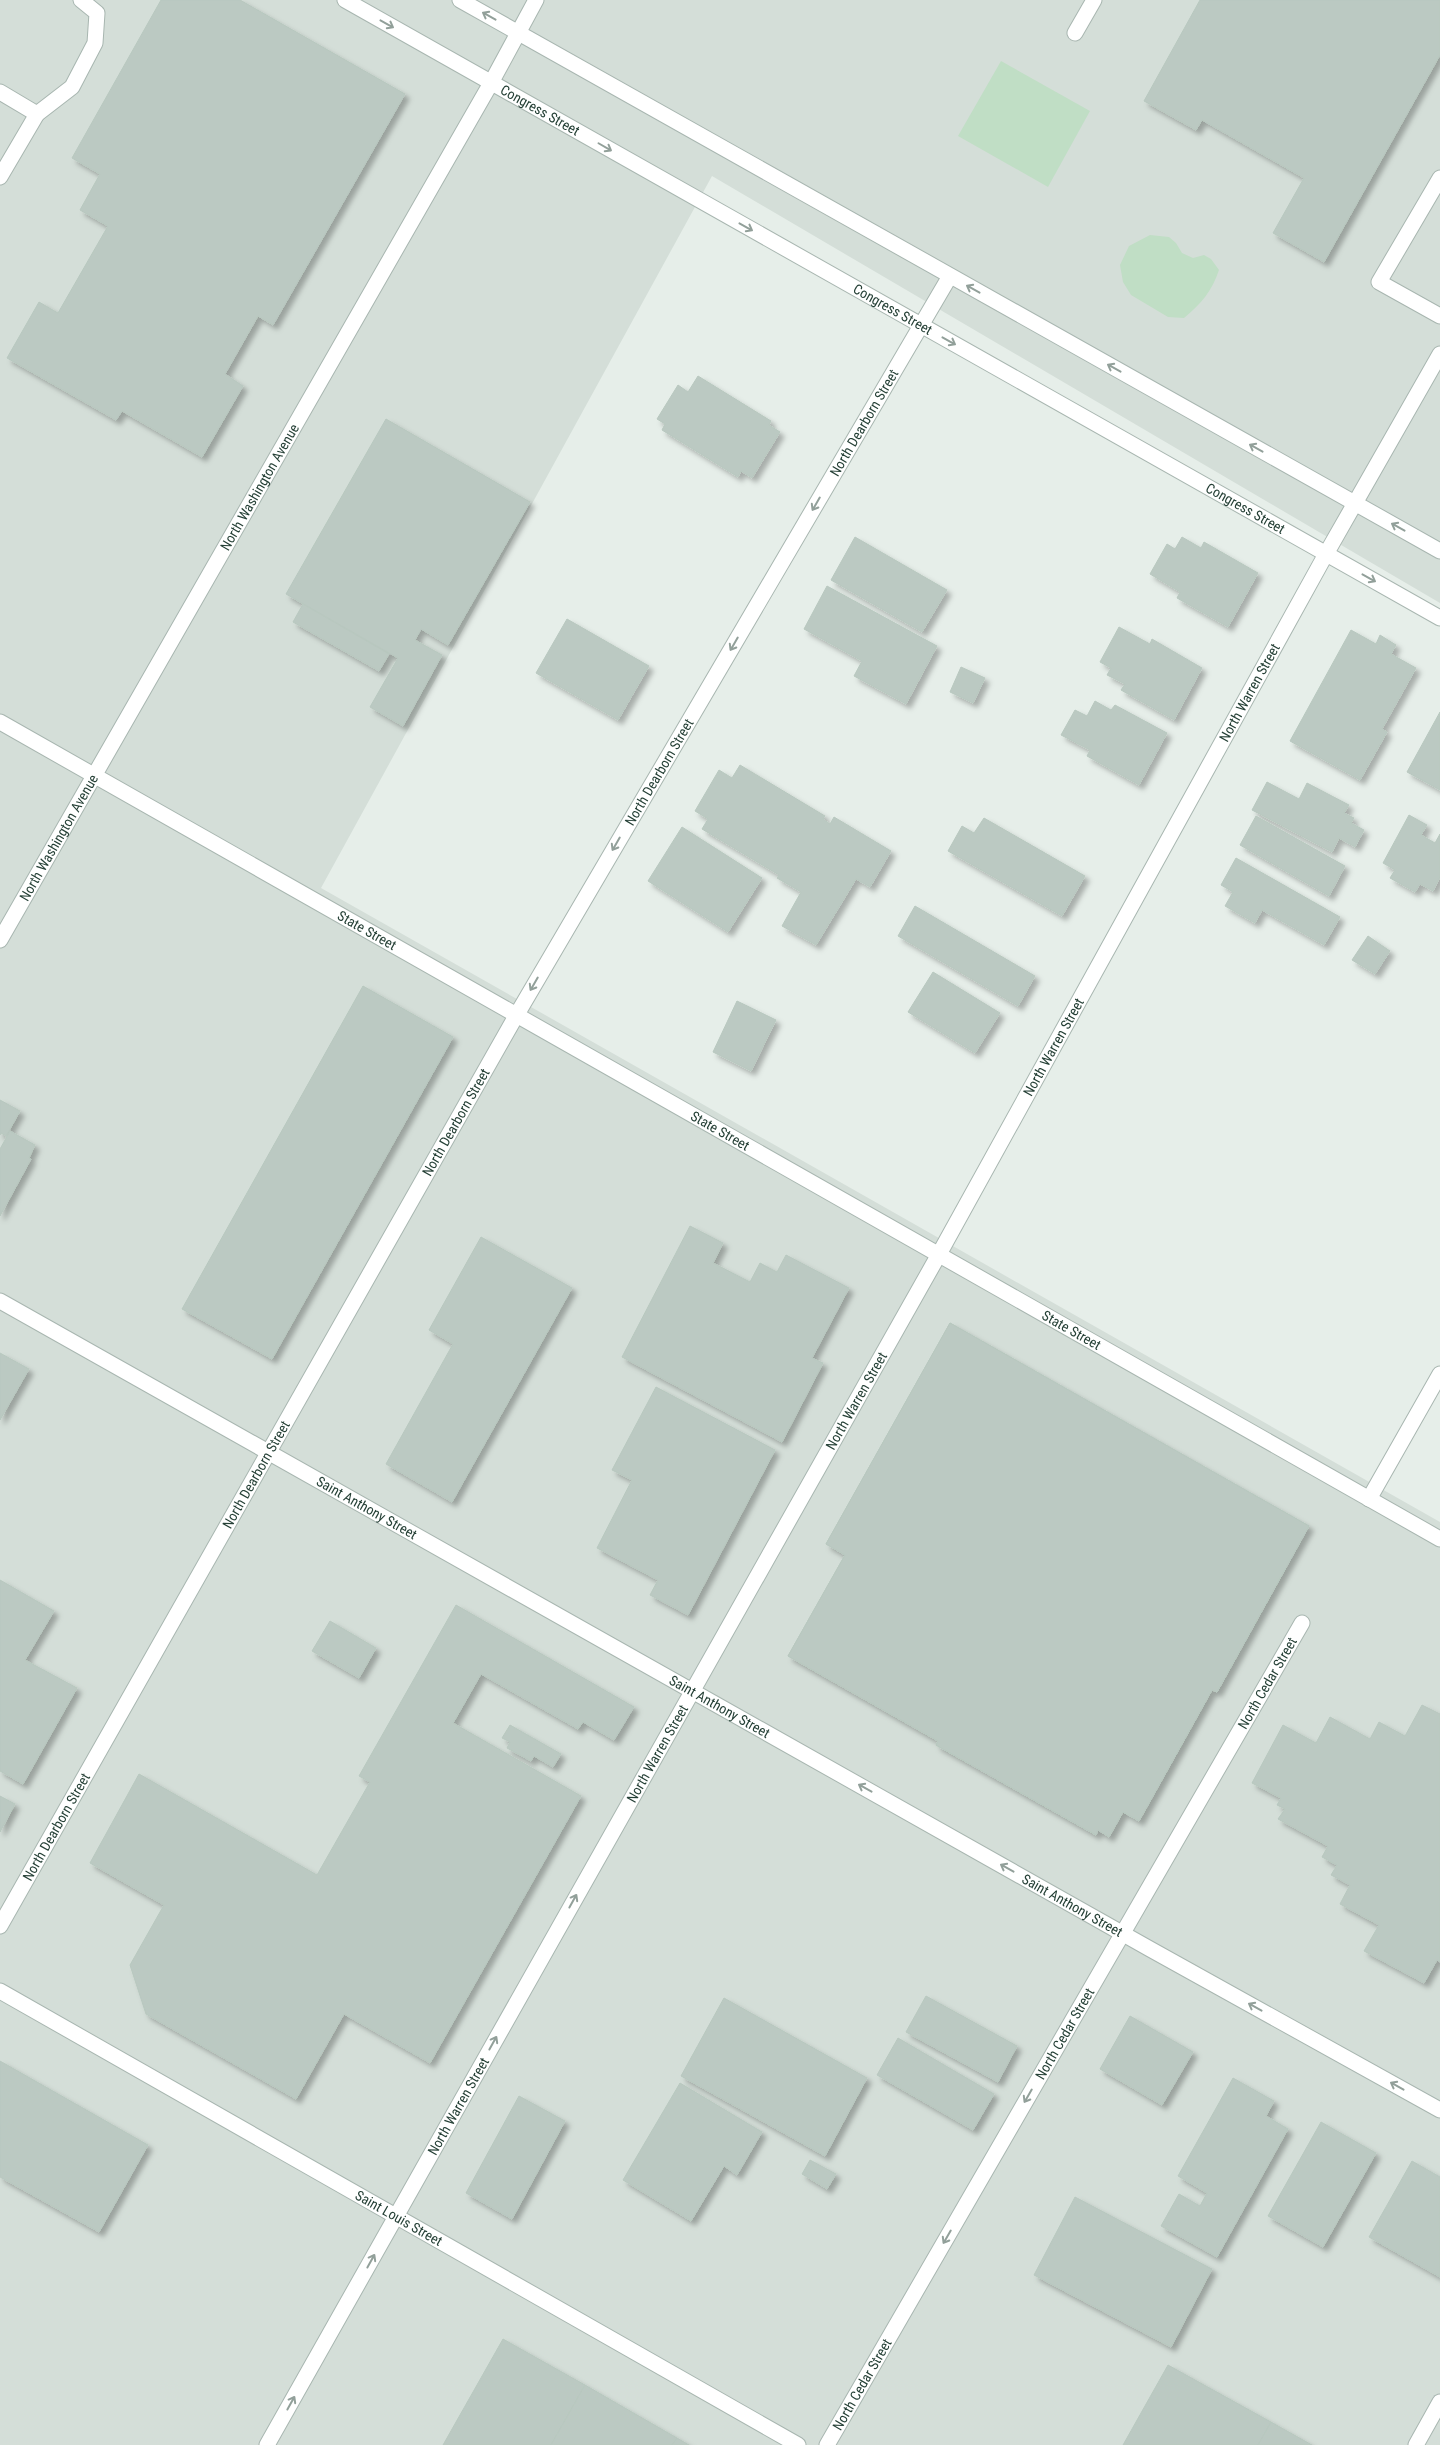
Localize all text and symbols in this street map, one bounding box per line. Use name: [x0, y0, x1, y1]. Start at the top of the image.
one-way arrow: [482, 11, 496, 21]
one-way arrow: [380, 19, 395, 29]
street label: Congress Street: [498, 81, 582, 139]
one-way arrow: [597, 143, 611, 153]
one-way arrow: [739, 222, 754, 232]
street label: Congress Street: [850, 281, 935, 338]
one-way arrow: [966, 283, 980, 293]
one-way arrow: [941, 337, 955, 347]
one-way arrow: [1108, 363, 1122, 373]
street label: North Dearborn Street: [826, 366, 902, 479]
street label: North Washington Avenue: [217, 421, 302, 553]
one-way arrow: [1248, 443, 1263, 453]
street label: Congress Street: [1203, 480, 1288, 537]
one-way arrow: [811, 496, 821, 510]
one-way arrow: [1391, 522, 1405, 532]
one-way arrow: [1361, 573, 1376, 583]
one-way arrow: [729, 636, 739, 650]
street label: North Warren Street: [1216, 641, 1283, 744]
street label: North Dearborn Street: [622, 716, 697, 828]
street label: North Washington Avenue: [16, 771, 101, 904]
one-way arrow: [611, 837, 621, 851]
street label: State Street: [335, 907, 399, 953]
one-way arrow: [529, 977, 539, 992]
street label: North Warren Street: [1020, 995, 1087, 1099]
street label: North Dearborn Street: [419, 1066, 493, 1179]
street label: State Street: [688, 1108, 752, 1154]
street label: State Street: [1039, 1307, 1104, 1353]
street label: North Warren Street: [822, 1349, 890, 1452]
street label: North Dearborn Street: [219, 1418, 293, 1531]
street label: Saint Anthony Street: [314, 1473, 420, 1542]
street label: North Cedar Street: [1235, 1634, 1300, 1732]
street label: Saint Anthony Street: [667, 1672, 773, 1741]
street label: North Warren Street: [623, 1702, 691, 1805]
street label: North Dearborn Street: [19, 1770, 93, 1883]
one-way arrow: [858, 1783, 873, 1793]
one-way arrow: [999, 1863, 1014, 1873]
street label: Saint Anthony Street: [1019, 1871, 1126, 1940]
one-way arrow: [568, 1895, 578, 1909]
street label: North Cedar Street: [1032, 1985, 1097, 2082]
one-way arrow: [1249, 2002, 1263, 2012]
one-way arrow: [489, 2036, 499, 2051]
street label: North Warren Street: [424, 2055, 492, 2158]
one-way arrow: [1390, 2081, 1405, 2091]
one-way arrow: [1022, 2089, 1032, 2103]
street label: Saint Louis Street: [353, 2187, 445, 2249]
one-way arrow: [941, 2230, 951, 2244]
one-way arrow: [366, 2254, 376, 2269]
street label: North Cedar Street: [829, 2336, 895, 2433]
one-way arrow: [286, 2395, 296, 2410]

